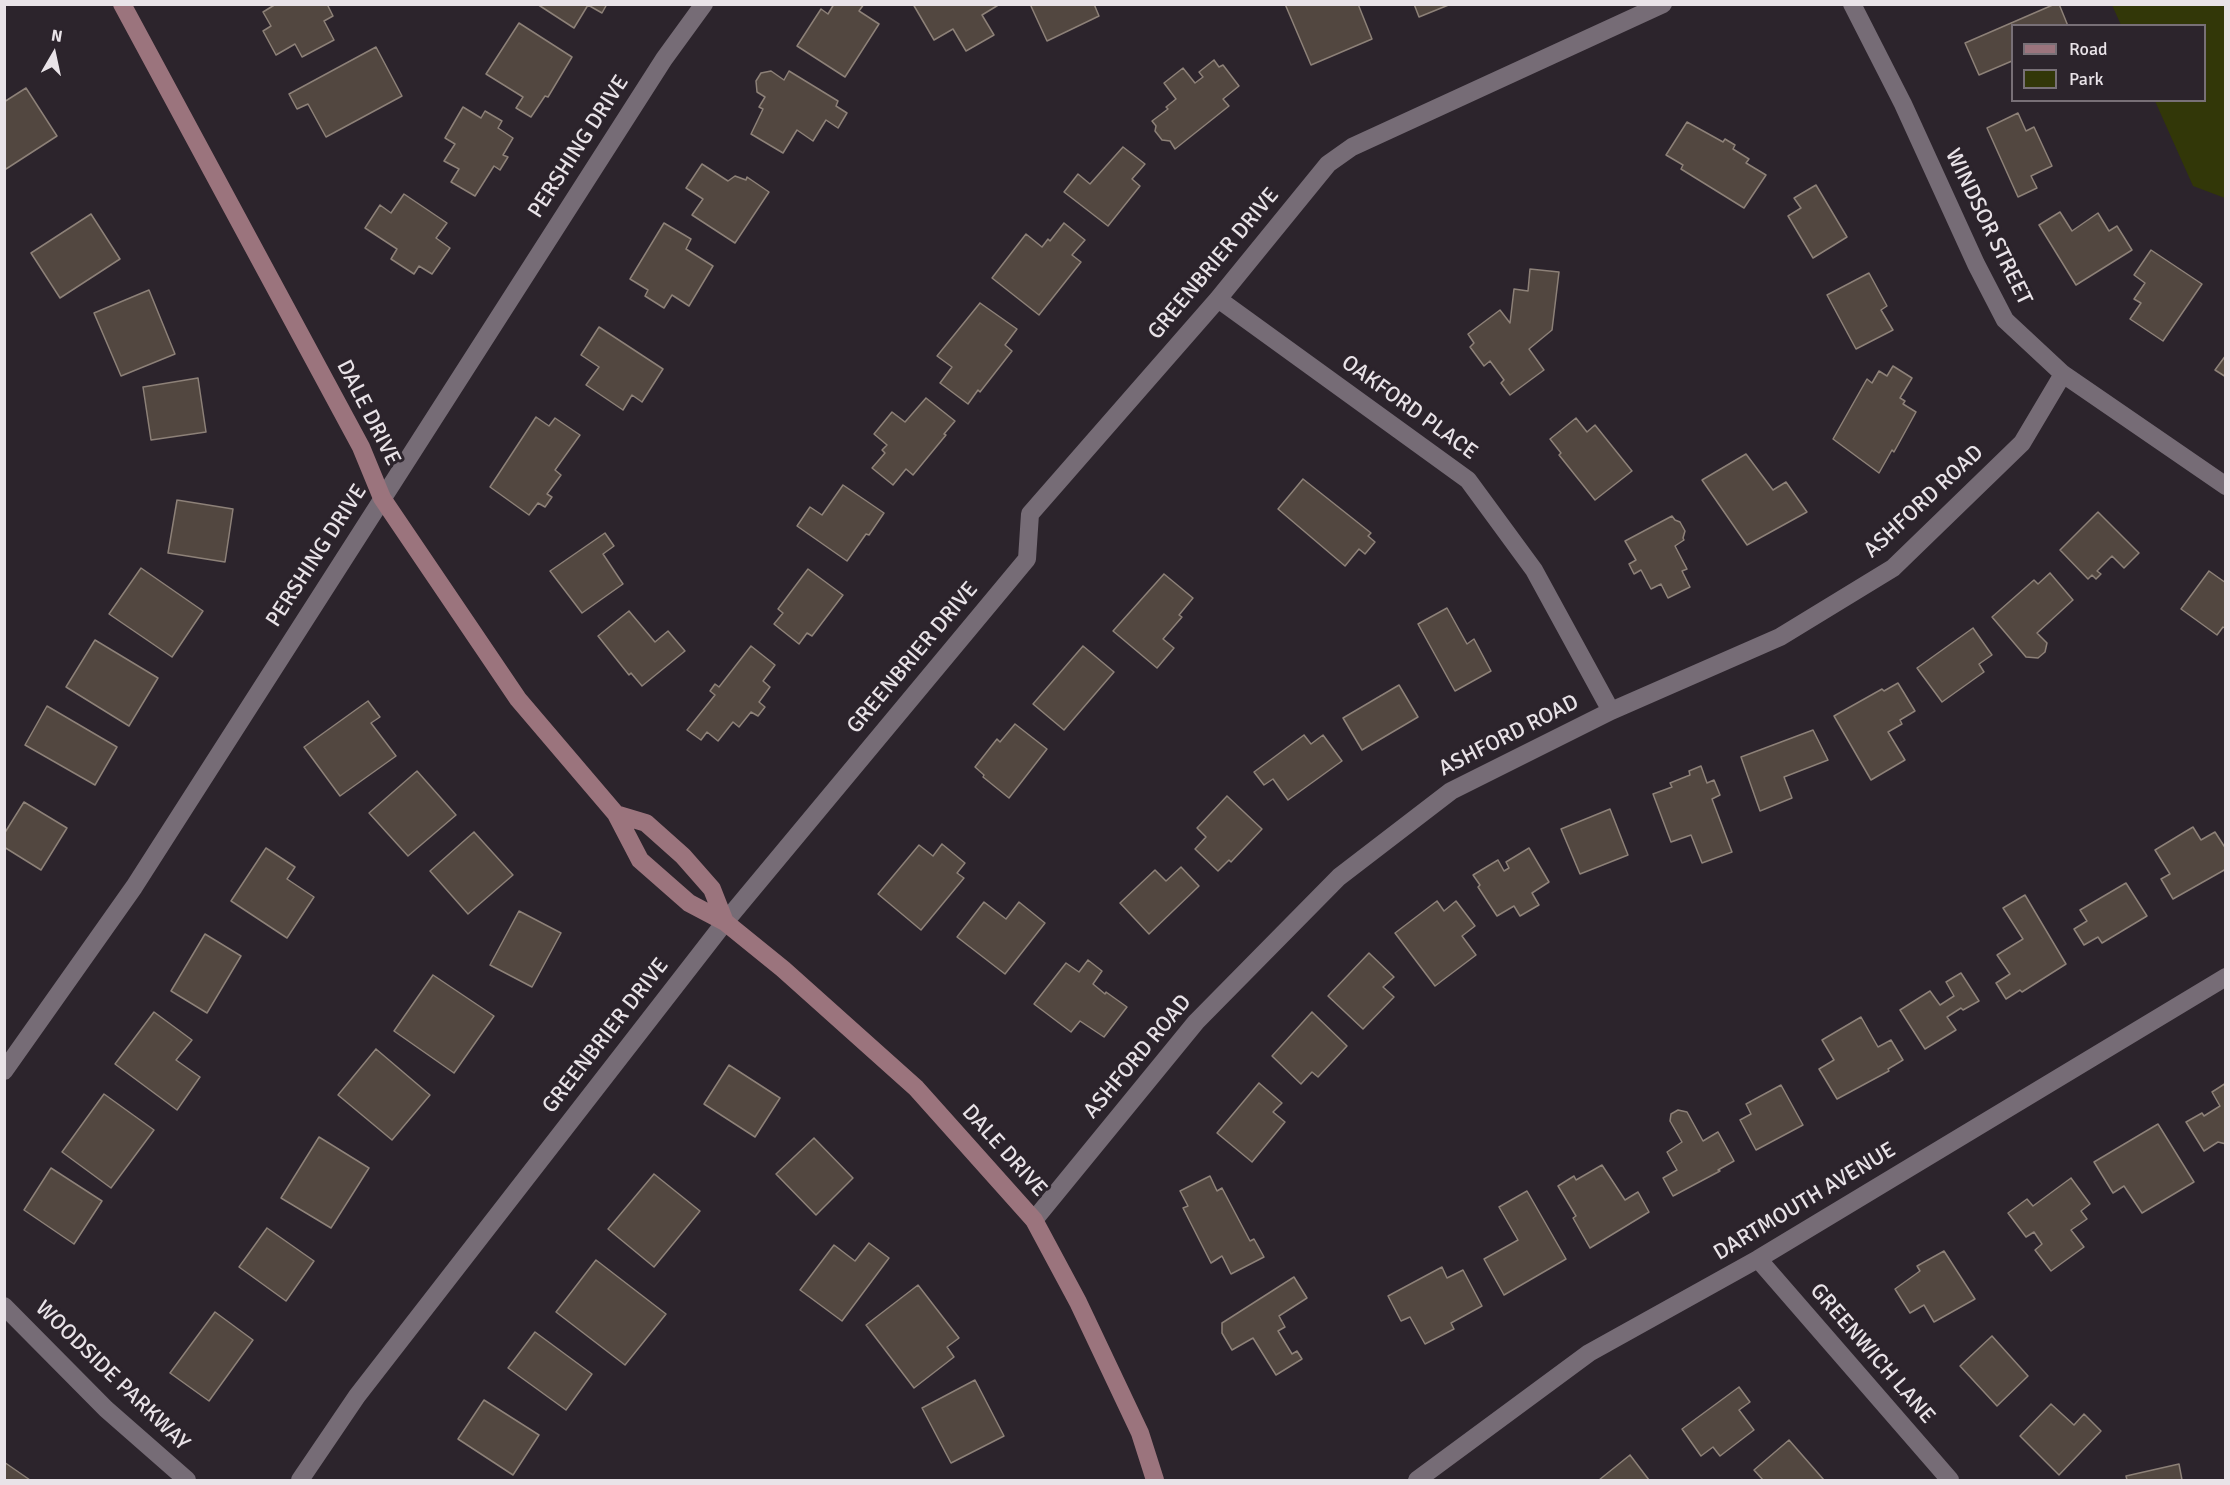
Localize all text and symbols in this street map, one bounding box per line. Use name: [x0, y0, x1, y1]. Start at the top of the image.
north arrow: [24, 24, 84, 84]
legend: [2011, 24, 2206, 102]
text: N: [50, 25, 64, 47]
text: Road: [2069, 38, 2108, 60]
text: Park: [2069, 68, 2104, 90]
street label: PERSHING DRIVE: [523, 71, 635, 223]
street label: WINDSOR STREET: [1939, 145, 2037, 309]
street label: GREENBRIER DRIVE: [1143, 183, 1285, 345]
street label: OAKFORD PLACE: [1336, 350, 1482, 466]
street label: DALE DRIVE: [330, 356, 406, 470]
street label: ASHFORD ROAD: [1859, 440, 1989, 564]
street label: PERSHING DRIVE: [261, 480, 373, 632]
street label: GREENBRIER DRIVE: [842, 577, 984, 739]
street label: ASHFORD ROAD: [1435, 689, 1583, 783]
street label: GREENBRIER DRIVE: [537, 953, 675, 1119]
street label: ASHFORD ROAD: [1079, 990, 1197, 1124]
street label: DALE DRIVE: [956, 1099, 1052, 1203]
street label: DARTMOUTH AVENUE: [1709, 1137, 1901, 1267]
street label: GREENWICH LANE: [1804, 1278, 1940, 1430]
street label: WOODSIDE PARKWAY: [29, 1296, 195, 1456]

